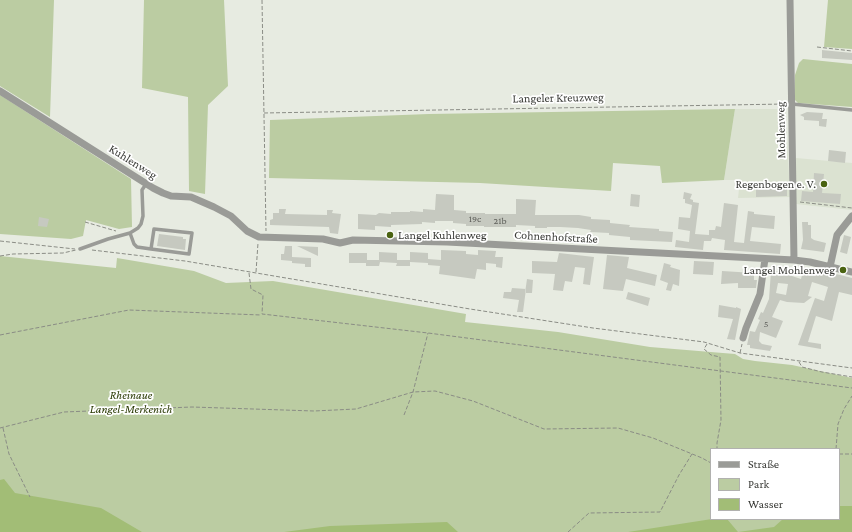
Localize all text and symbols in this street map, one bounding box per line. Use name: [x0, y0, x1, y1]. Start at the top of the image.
street label: Langeler Kreuzweg: [512, 90, 604, 106]
street label: Mohlenweg: [773, 101, 789, 159]
street label: Kuhlenweg: [106, 142, 160, 182]
place label: Regenbogen e. V.: [735, 177, 816, 191]
marker: Regenbogen e. V.: [819, 179, 829, 189]
house number: 19c: [469, 213, 481, 225]
house number: 21b: [493, 215, 507, 227]
place label: Langel Kuhlenweg: [398, 228, 487, 242]
street label: Cohnenhofstraße: [514, 228, 598, 246]
marker: Langel Kuhlenweg: [385, 230, 395, 240]
place label: Langel Mohlenweg: [744, 263, 835, 277]
marker: Langel Mohlenweg: [838, 265, 848, 275]
house number: 5: [764, 318, 768, 330]
park label: Rheinaue Langel-Merkenich: [90, 388, 172, 416]
legend: [710, 448, 840, 520]
text: Straße: [748, 457, 779, 471]
text: Park: [748, 477, 769, 491]
text: Wasser: [748, 497, 783, 511]

